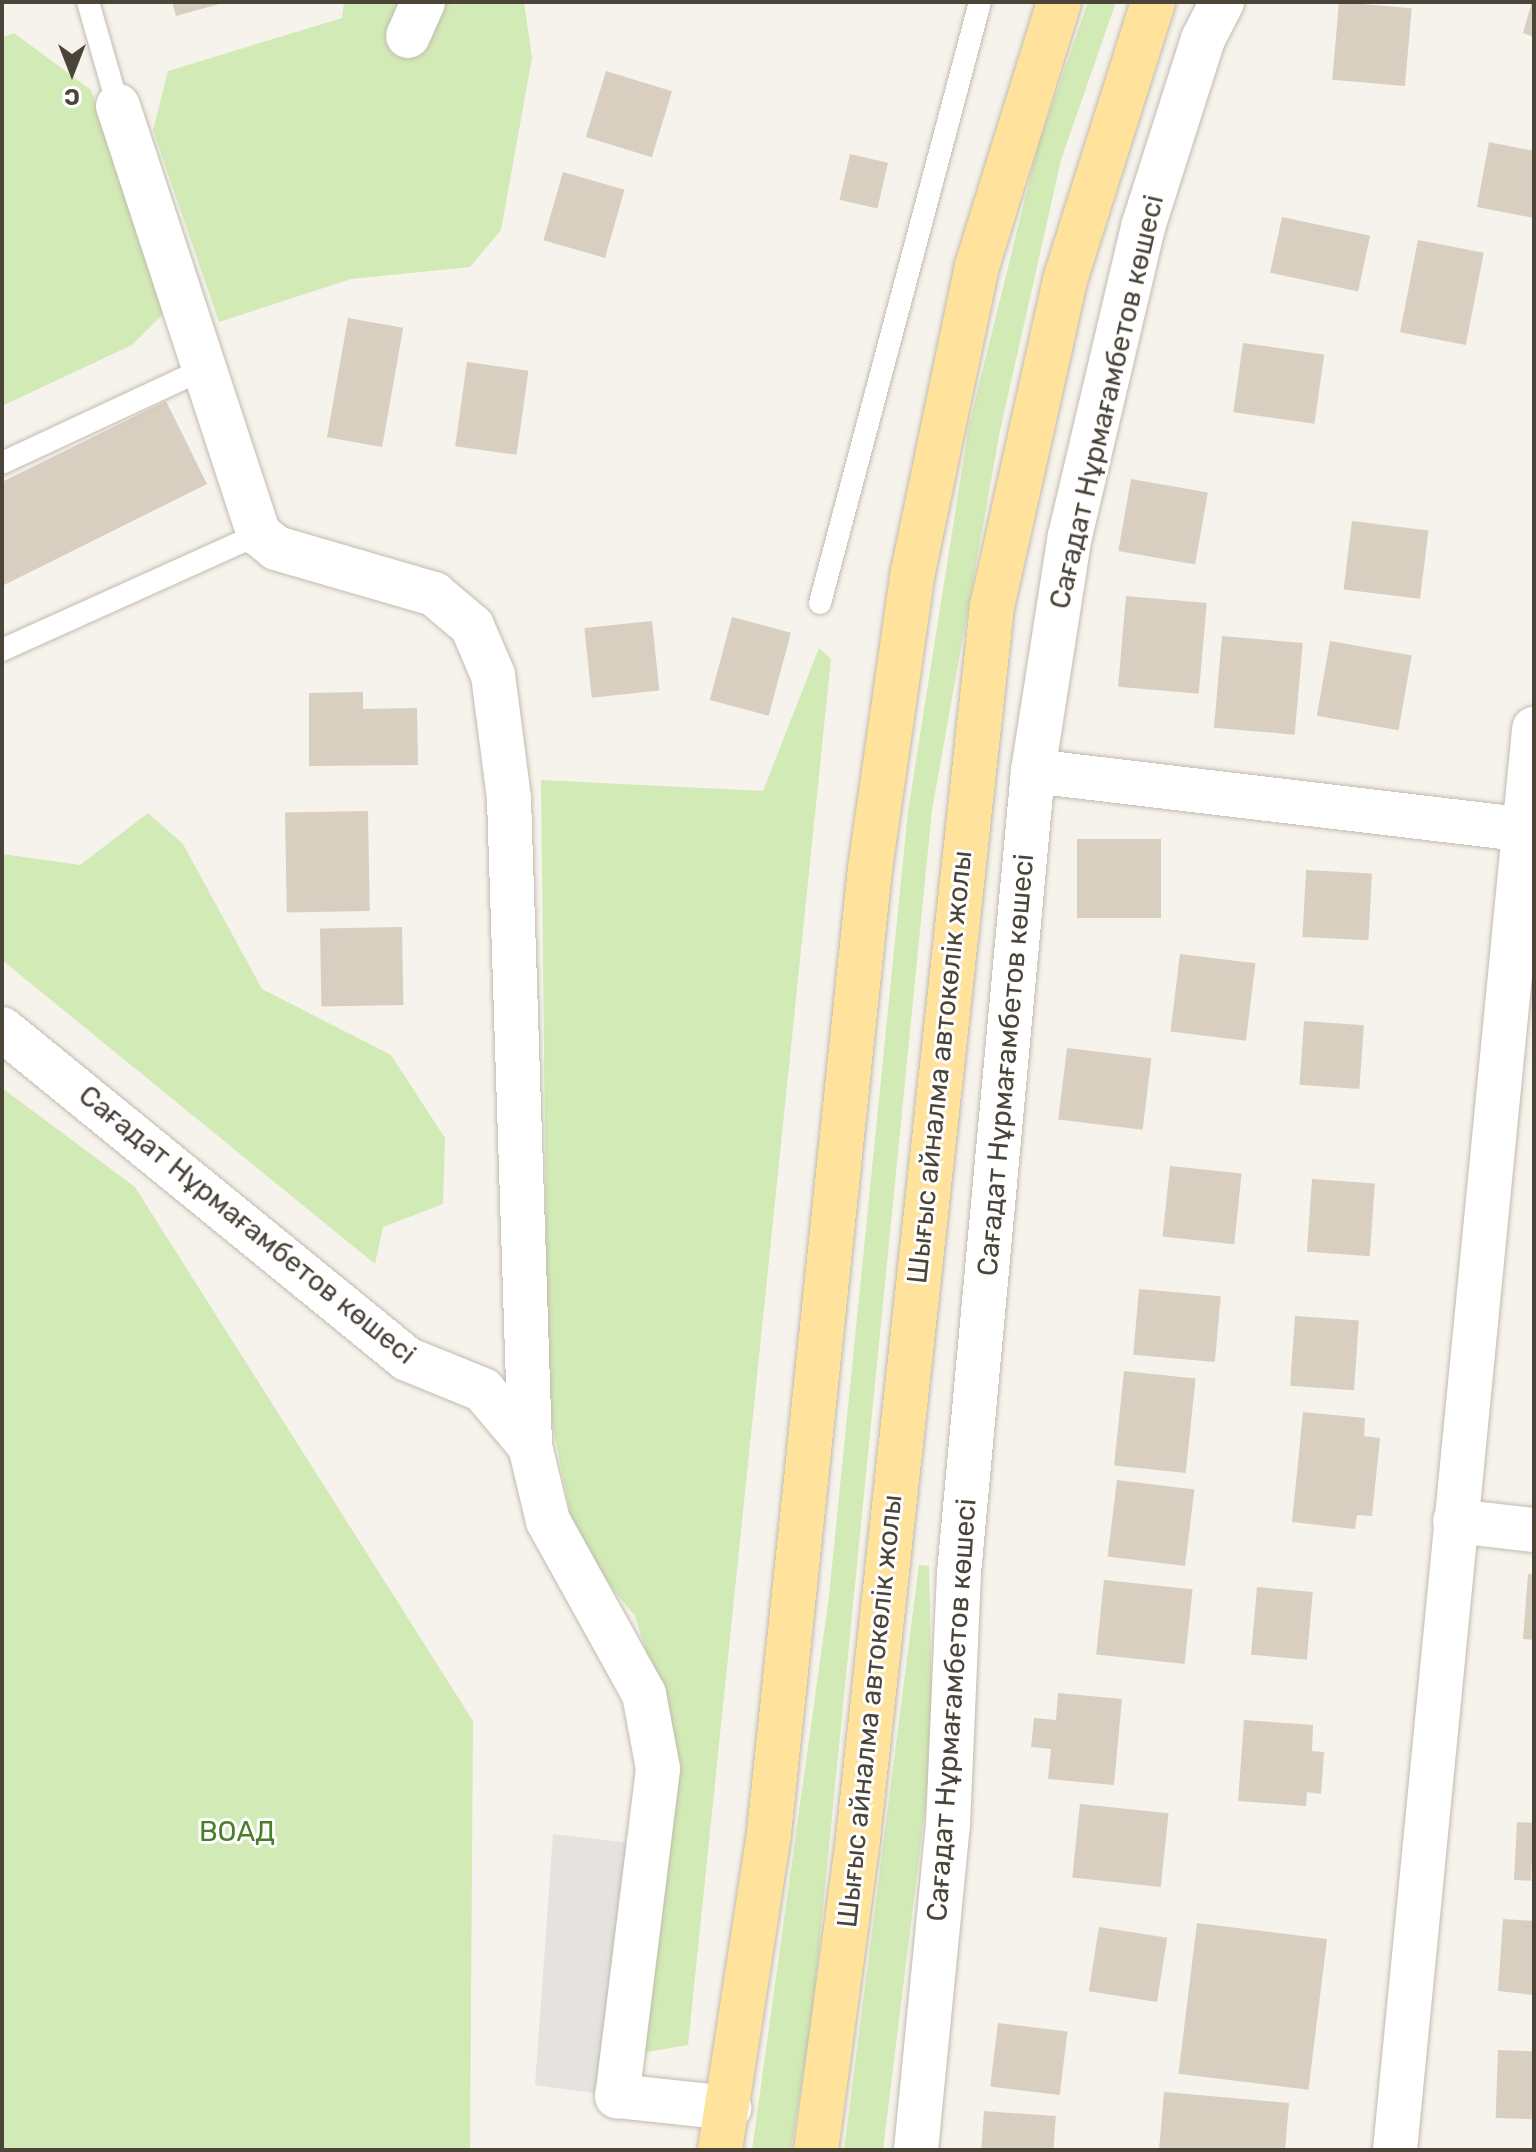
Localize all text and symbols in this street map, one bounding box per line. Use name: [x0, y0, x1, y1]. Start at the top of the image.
north arrow: [32, 32, 112, 112]
text: С: [64, 83, 80, 110]
street label: Сағадат Нұрмағамбетов көшесі: [1043, 192, 1171, 612]
street label: Шығыс айналма автокөлік жолы: [901, 849, 979, 1285]
street label: Сағадат Нұрмағамбетов көшесі: [971, 852, 1041, 1278]
street label: Сағадат Нұрмағамбетов көшесі: [72, 1079, 422, 1371]
street label: Шығыс айналма автокөлік жолы: [831, 1493, 909, 1929]
street label: Сағадат Нұрмағамбетов көшесі: [920, 1497, 984, 1923]
park label: ВОАД: [199, 1815, 275, 1849]

